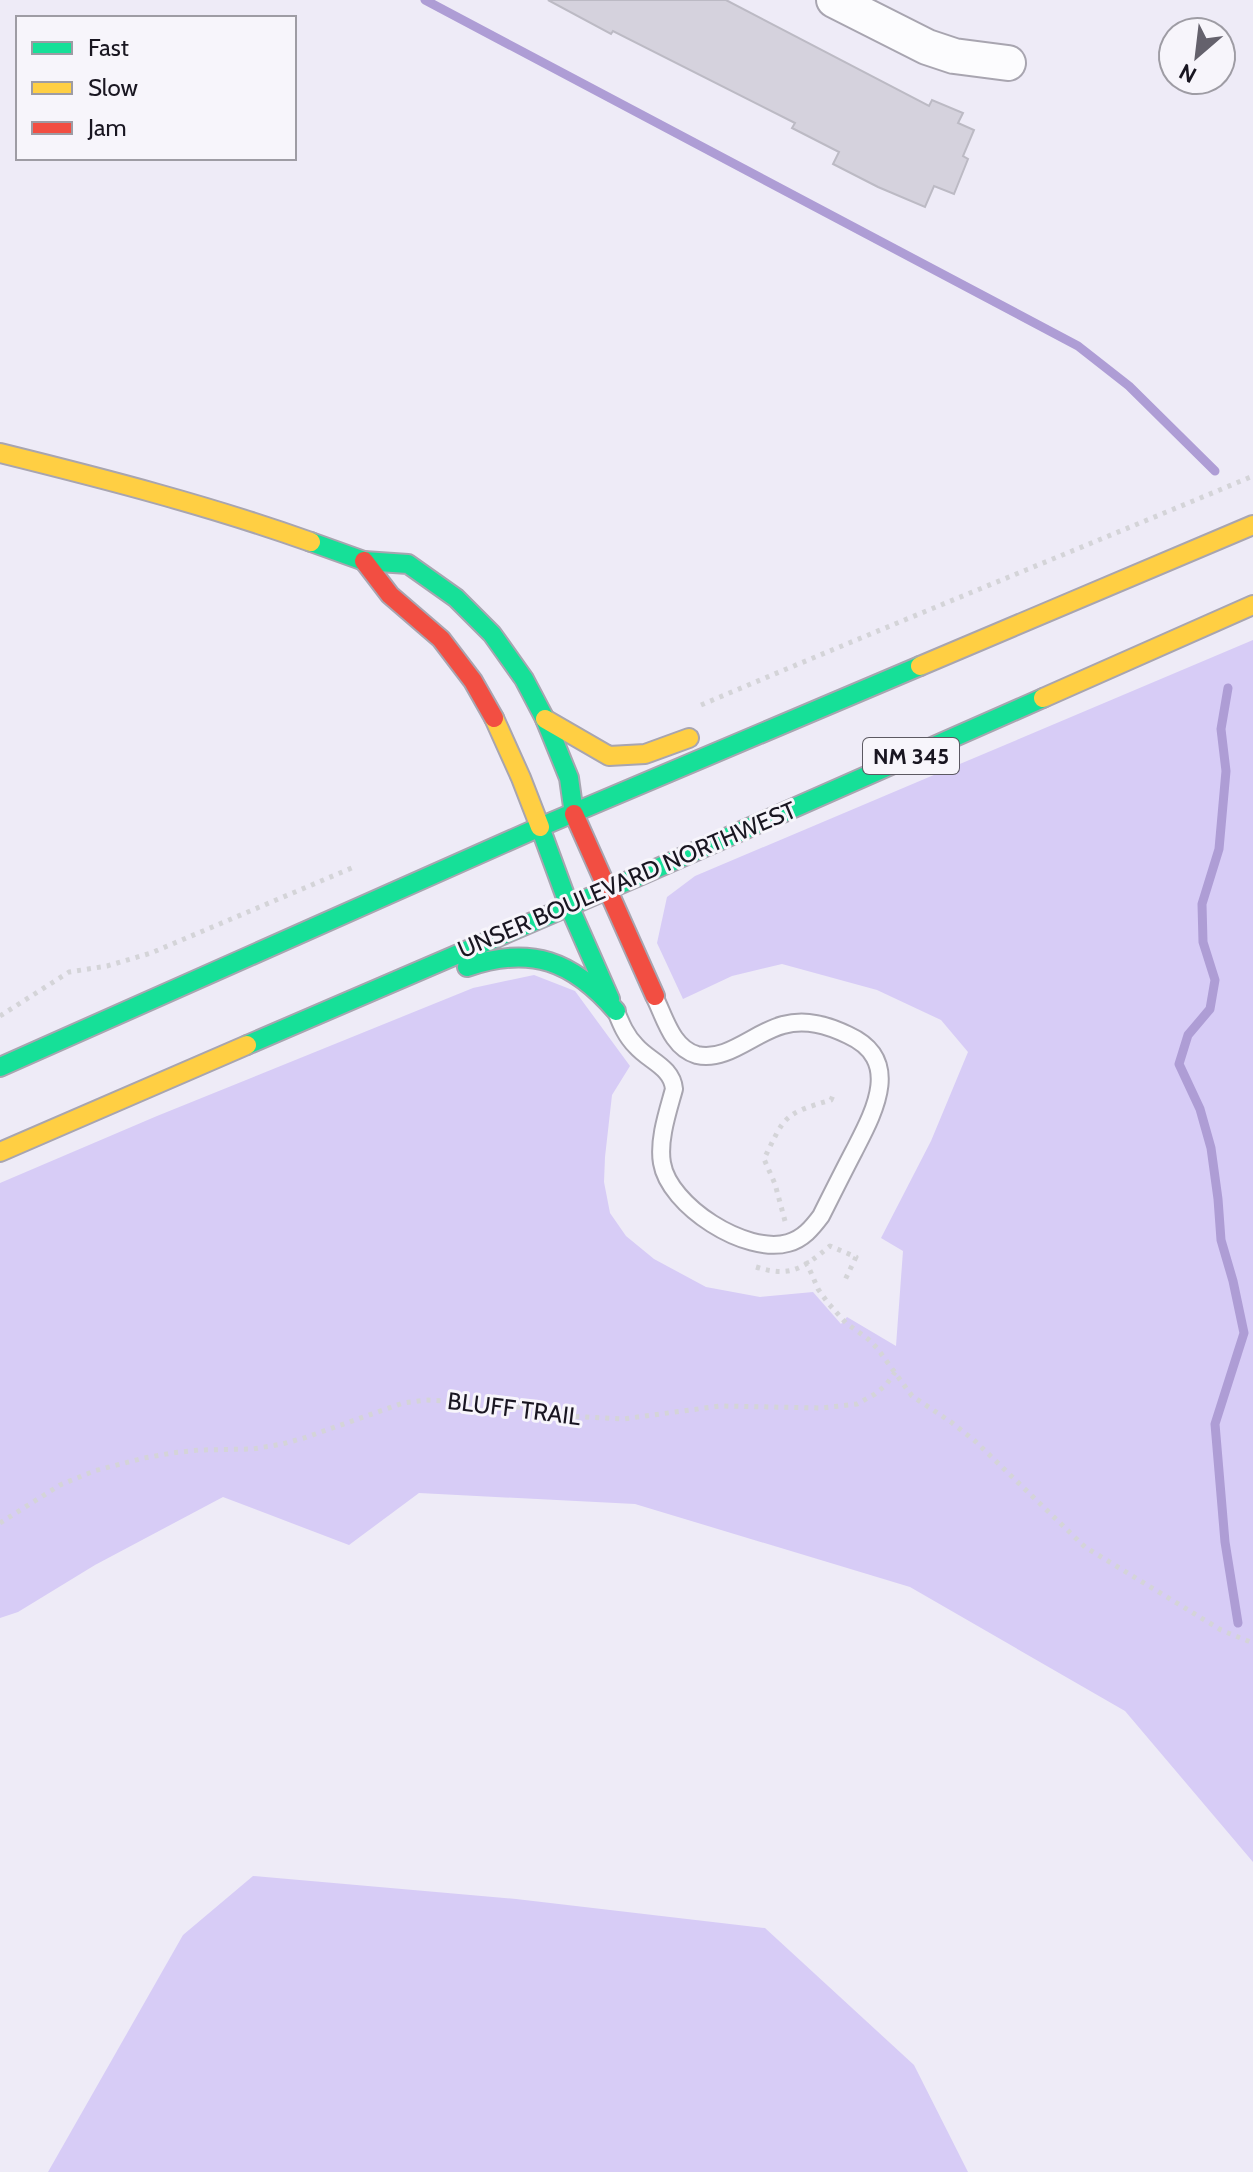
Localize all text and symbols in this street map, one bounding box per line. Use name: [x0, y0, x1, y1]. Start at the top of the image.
legend: [16, 16, 296, 160]
north arrow: [1157, 16, 1237, 96]
text: Fast: [88, 33, 129, 62]
text: N: [1175, 58, 1201, 89]
text: Slow: [88, 73, 138, 102]
text: Jam: [87, 113, 126, 142]
road number: NM 345: [863, 738, 959, 774]
street label: UNSER BOULEVARD NORTHWEST: [453, 795, 800, 964]
street label: BLUFF TRAIL: [446, 1386, 582, 1431]

